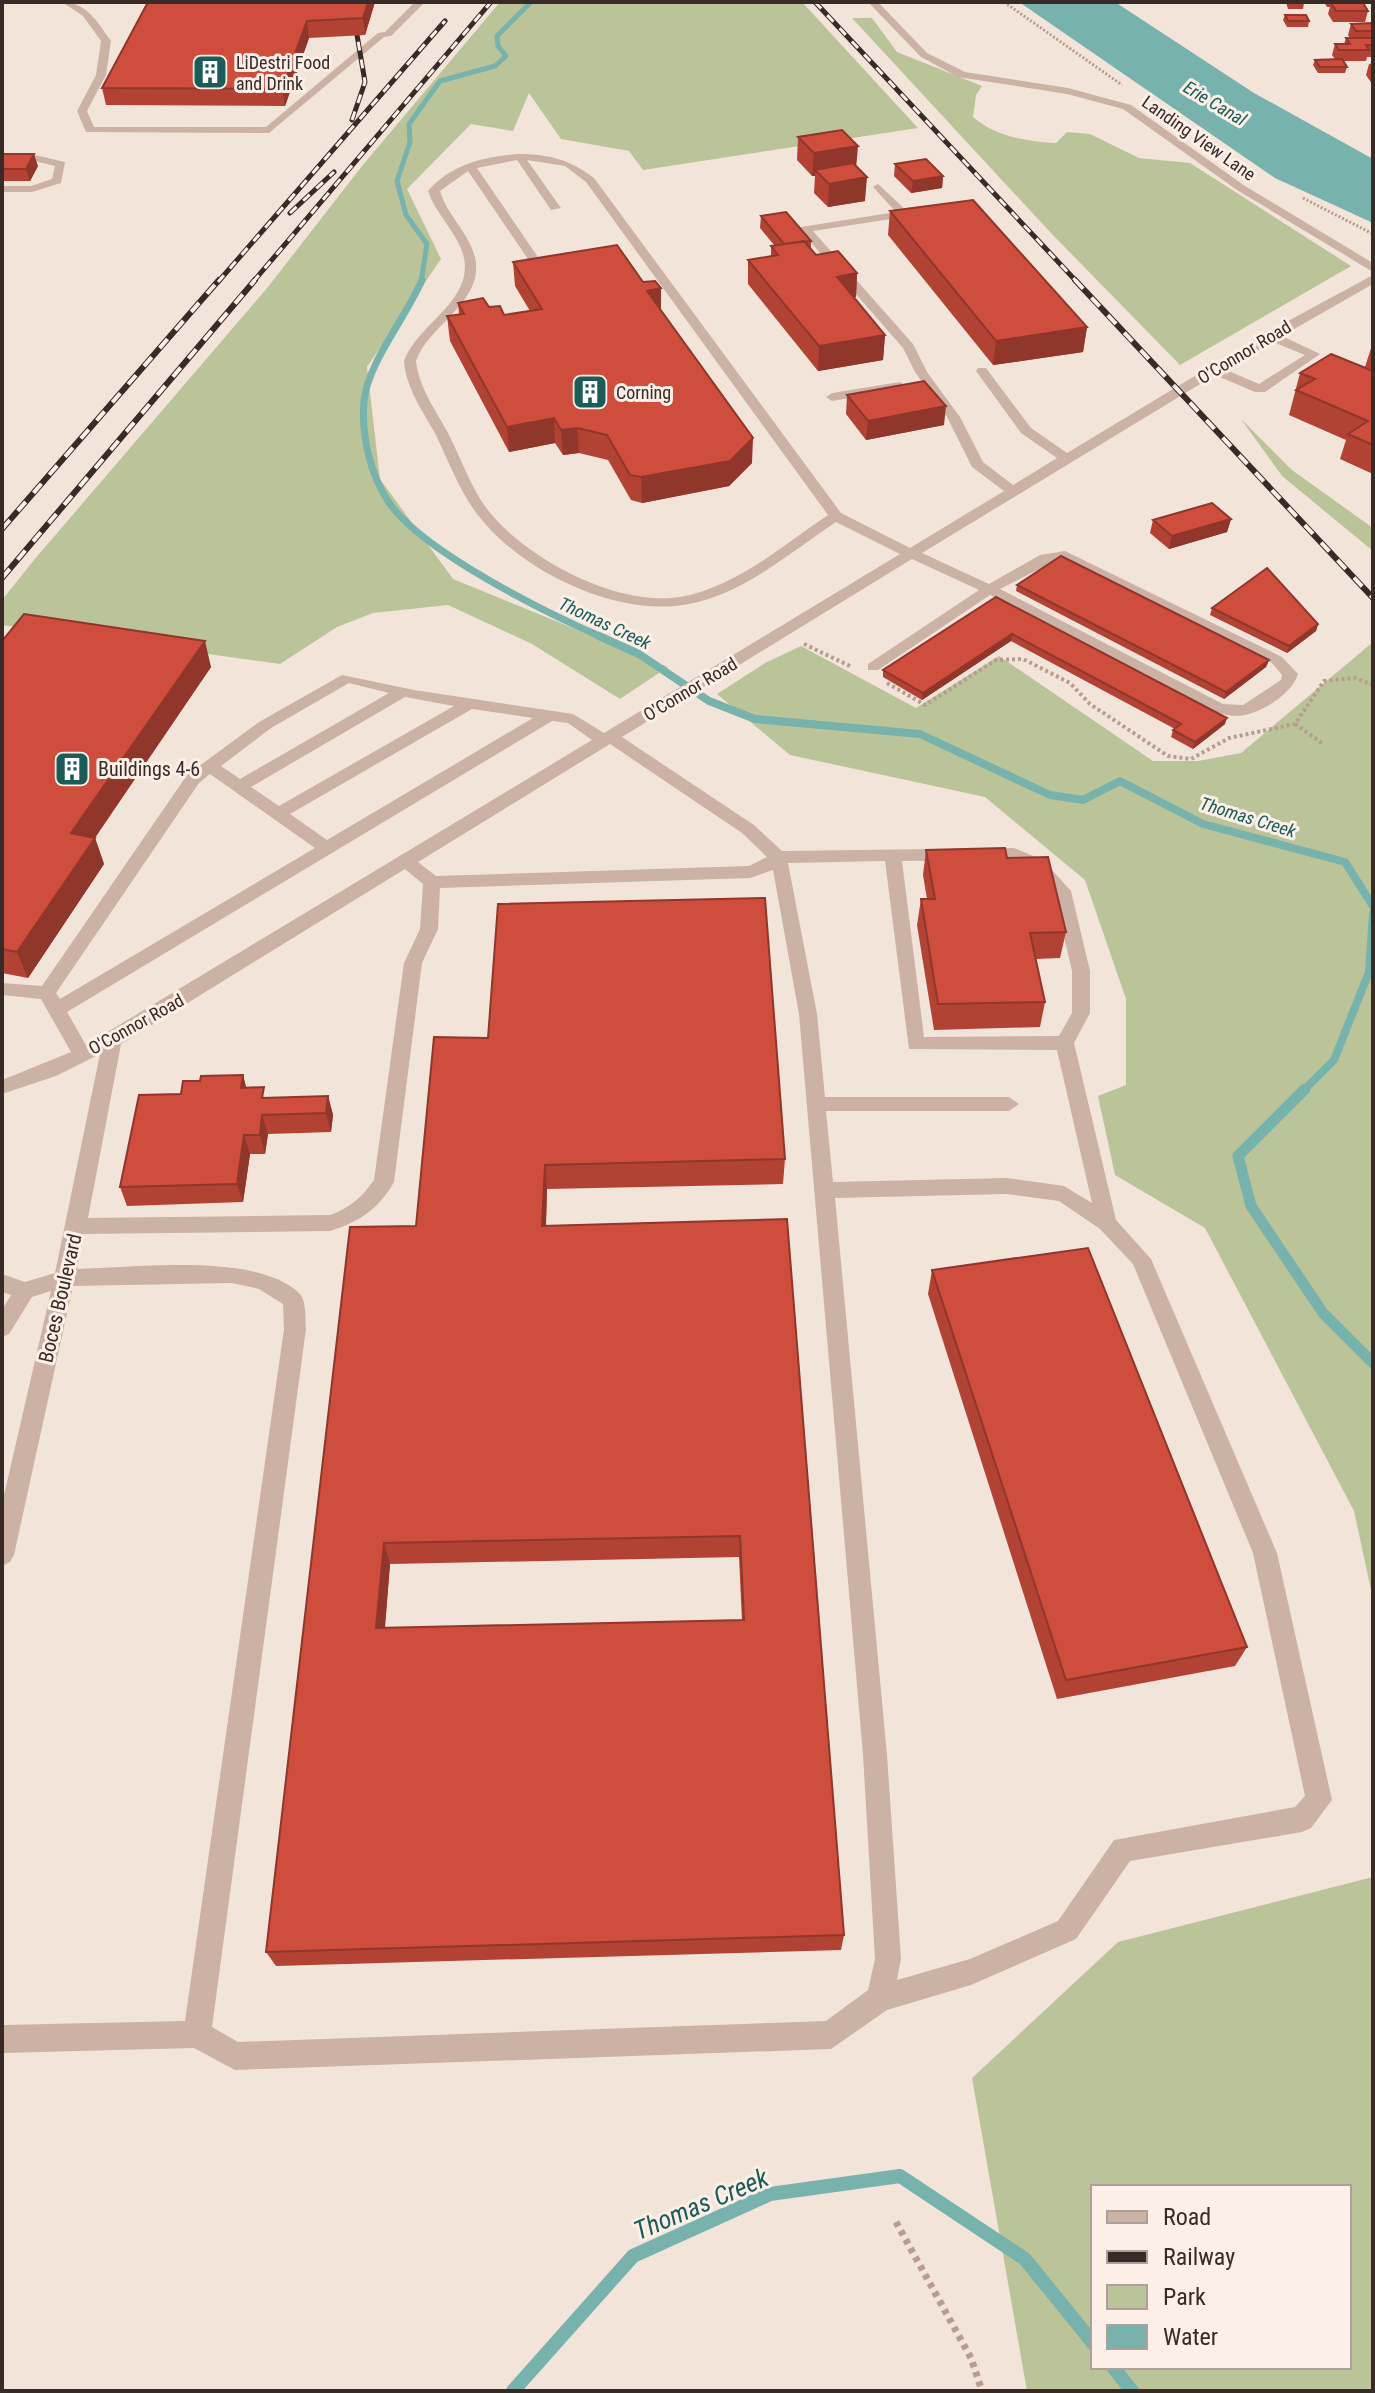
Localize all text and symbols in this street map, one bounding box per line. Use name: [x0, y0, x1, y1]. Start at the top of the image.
place label: LiDestri Food and Drink: [236, 52, 330, 94]
building icon: LiDestri Food and Drink: [191, 53, 229, 91]
water label: Erie Canal: [1180, 76, 1251, 130]
street label: Landing View Lane: [1138, 91, 1260, 185]
street label: O'Connor Road: [1193, 316, 1295, 388]
building icon: Corning: [571, 373, 609, 411]
place label: Corning: [616, 382, 671, 403]
water label: Thomas Creek: [556, 593, 655, 654]
street label: O'Connor Road: [639, 653, 741, 725]
building icon: Buildings 4-6: [53, 750, 91, 788]
place label: Buildings 4-6: [98, 757, 200, 781]
water label: Thomas Creek: [1198, 792, 1300, 842]
street label: O'Connor Road: [85, 989, 187, 1059]
street label: Boces Boulevard: [34, 1231, 86, 1365]
water label: Thomas Creek: [629, 2162, 773, 2246]
legend: [1091, 2185, 1351, 2369]
text: Road: [1163, 2203, 1211, 2231]
text: Railway: [1163, 2243, 1235, 2271]
text: Park: [1163, 2283, 1206, 2311]
text: Water: [1163, 2323, 1218, 2351]

